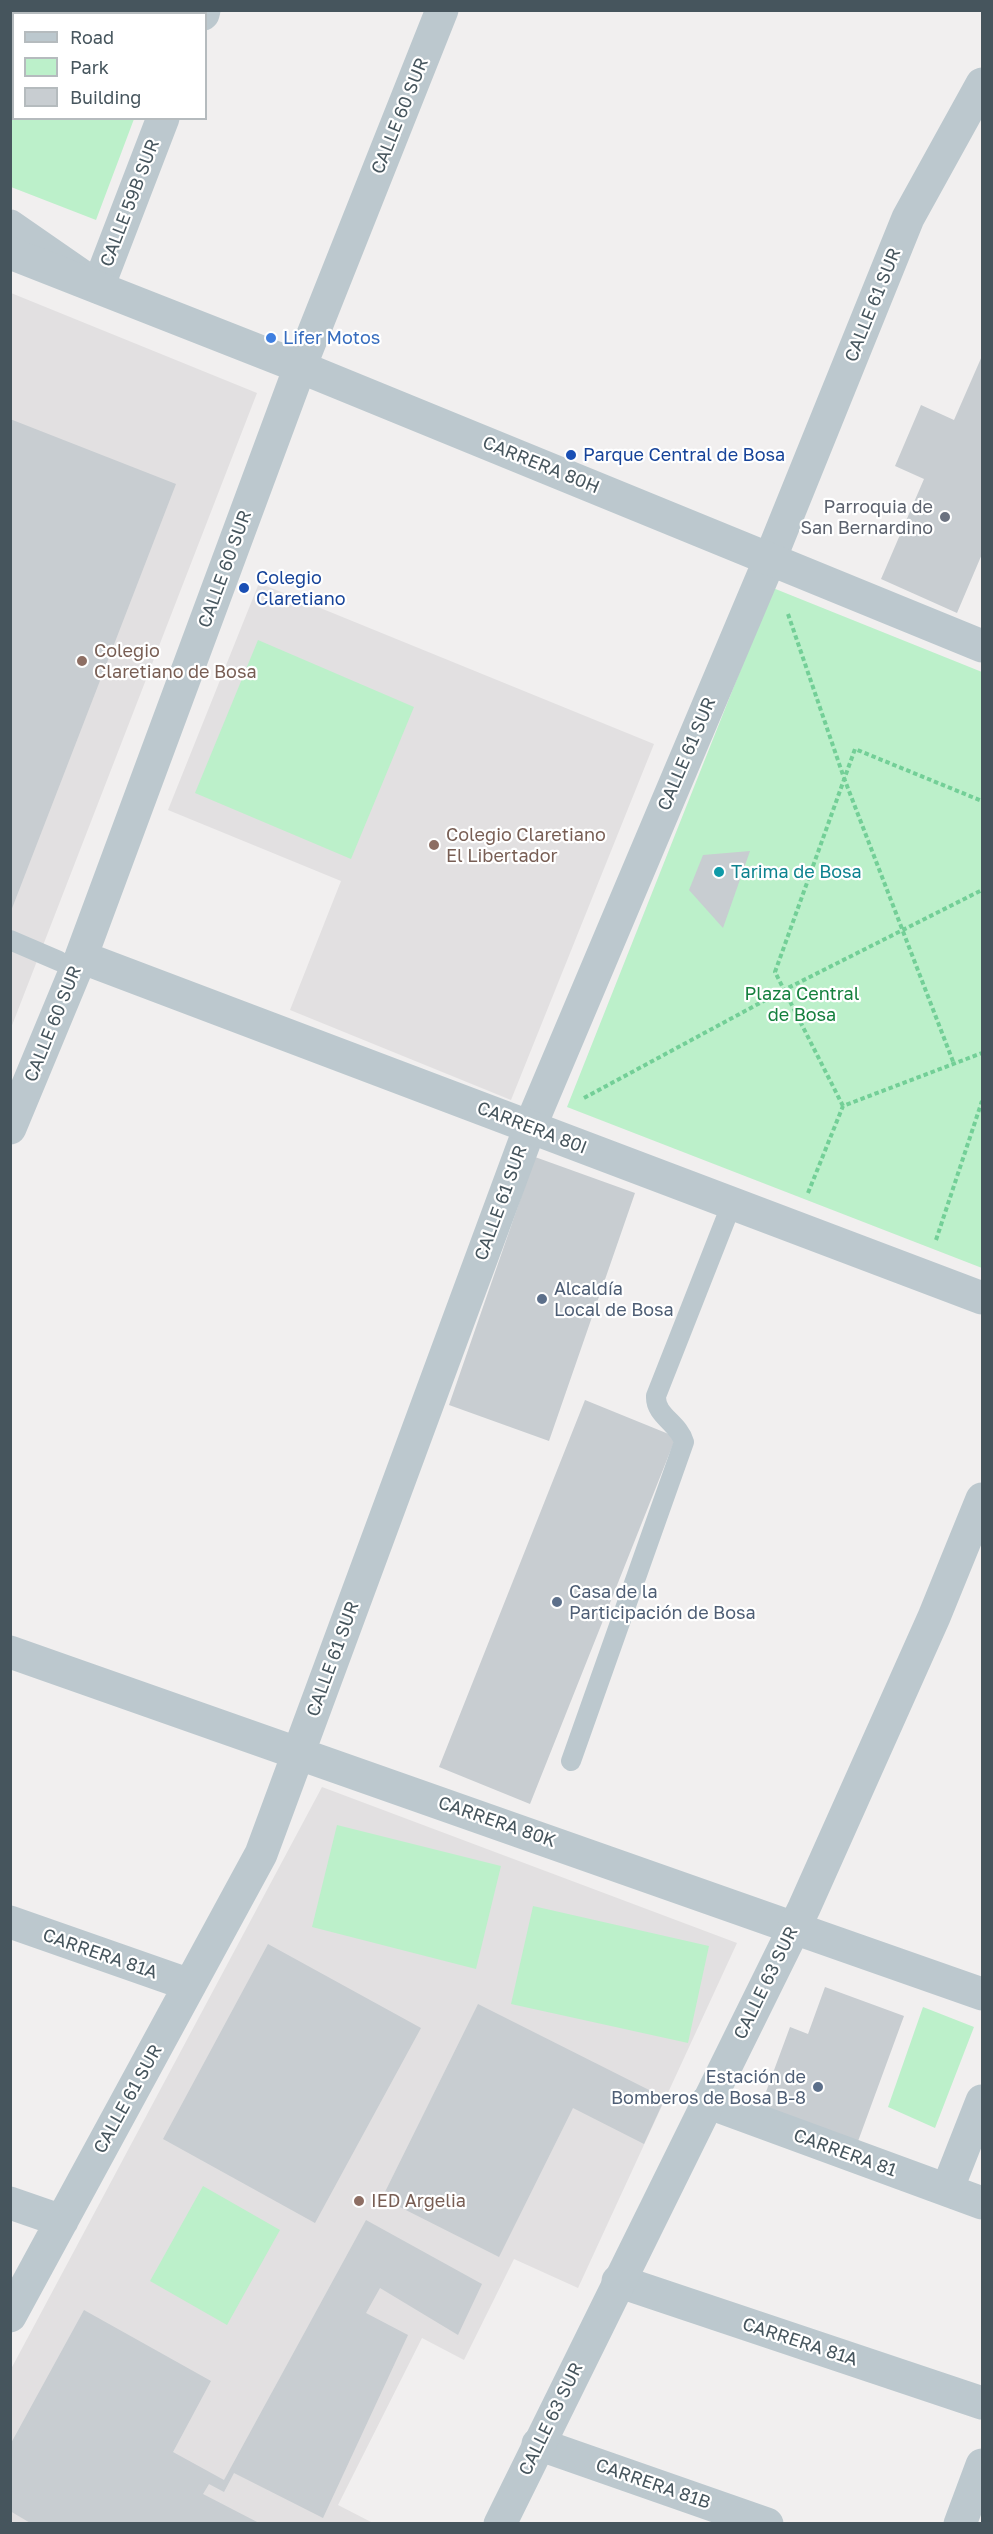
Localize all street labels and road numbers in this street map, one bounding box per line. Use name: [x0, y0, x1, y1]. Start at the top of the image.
street label: CALLE 60 SUR: [367, 55, 433, 177]
street label: CALLE 59B SUR: [96, 136, 164, 270]
street label: CALLE 61 SUR: [840, 245, 906, 365]
street label: CARRERA 80H: [479, 432, 603, 498]
street label: CALLE 60 SUR: [194, 507, 256, 631]
street label: CALLE 61 SUR: [653, 694, 721, 814]
street label: CALLE 60 SUR: [20, 963, 86, 1085]
street label: CARRERA 80I: [474, 1097, 590, 1159]
street label: CALLE 61 SUR: [470, 1142, 532, 1264]
street label: CALLE 61 SUR: [302, 1598, 364, 1720]
street label: CARRERA 80K: [435, 1792, 559, 1852]
street label: CALLE 63 SUR: [729, 1923, 803, 2043]
street label: CARRERA 81A: [40, 1924, 160, 1984]
street label: CALLE 61 SUR: [89, 2041, 167, 2157]
street label: CARRERA 81: [791, 2124, 899, 2182]
street label: CARRERA 81A: [740, 2313, 860, 2371]
street label: CALLE 63 SUR: [514, 2359, 588, 2479]
street label: CARRERA 81B: [593, 2454, 713, 2514]

